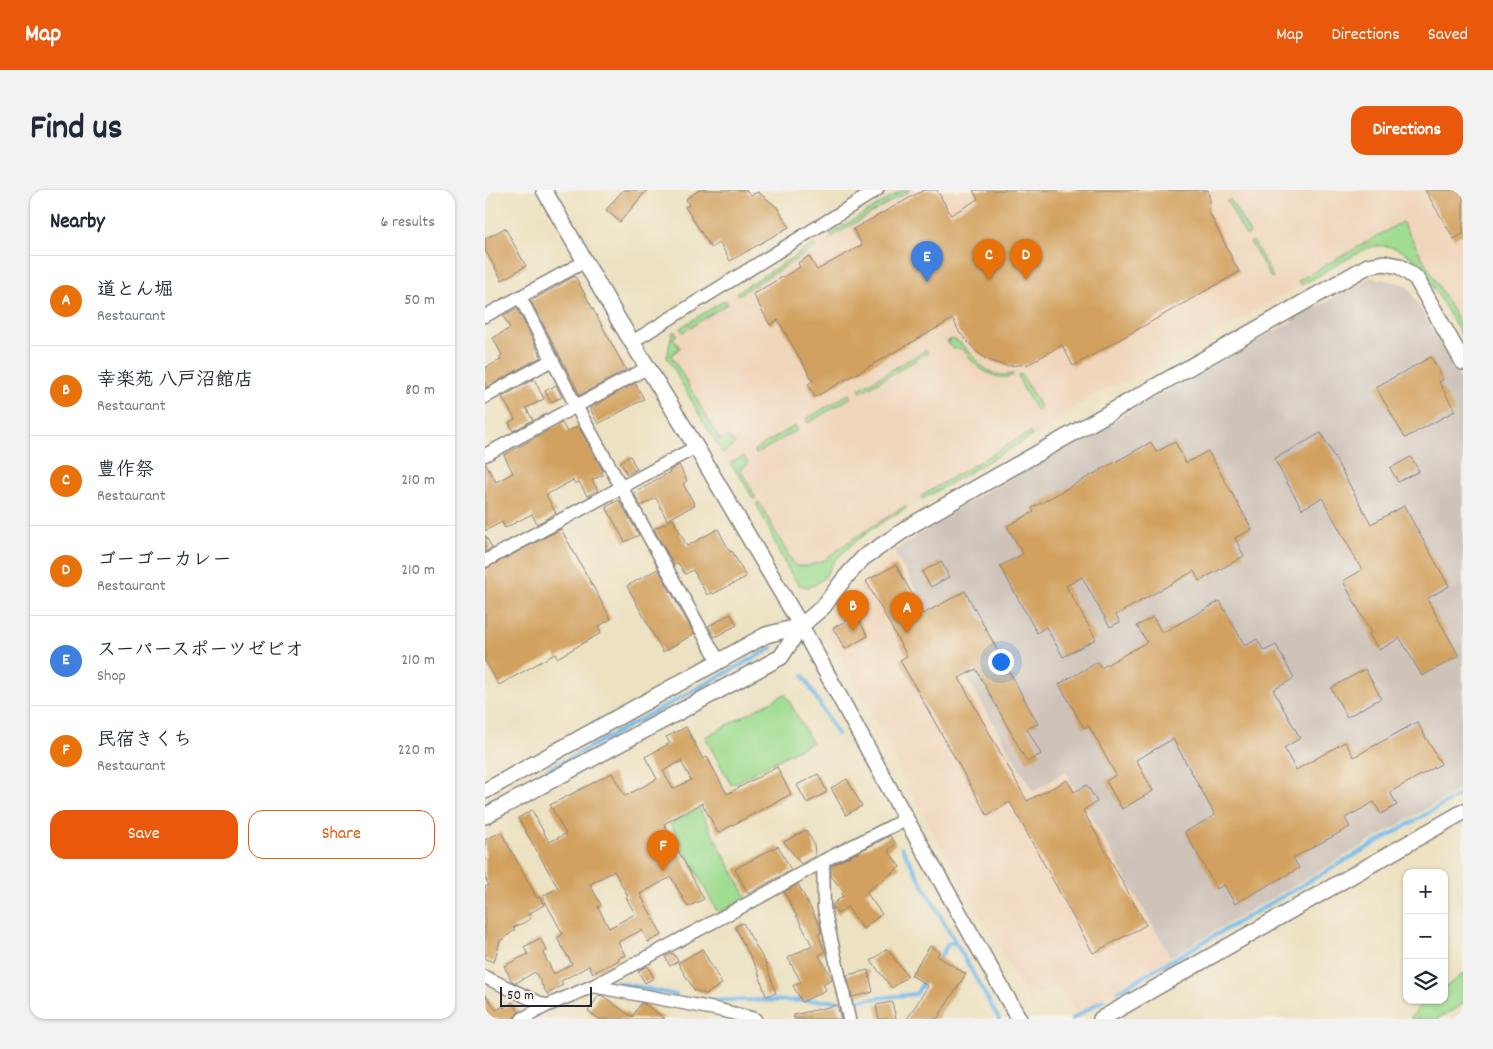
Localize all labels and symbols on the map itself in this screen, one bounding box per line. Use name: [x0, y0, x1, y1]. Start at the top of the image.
pin: C: [973, 239, 1005, 280]
pin: D: [1010, 239, 1042, 280]
pin: E: [911, 241, 943, 282]
pin: B: [837, 590, 869, 631]
pin: A: [891, 592, 923, 633]
your location: [988, 649, 1014, 675]
pin: F: [647, 830, 679, 871]
scale bar: [500, 984, 593, 1007]

